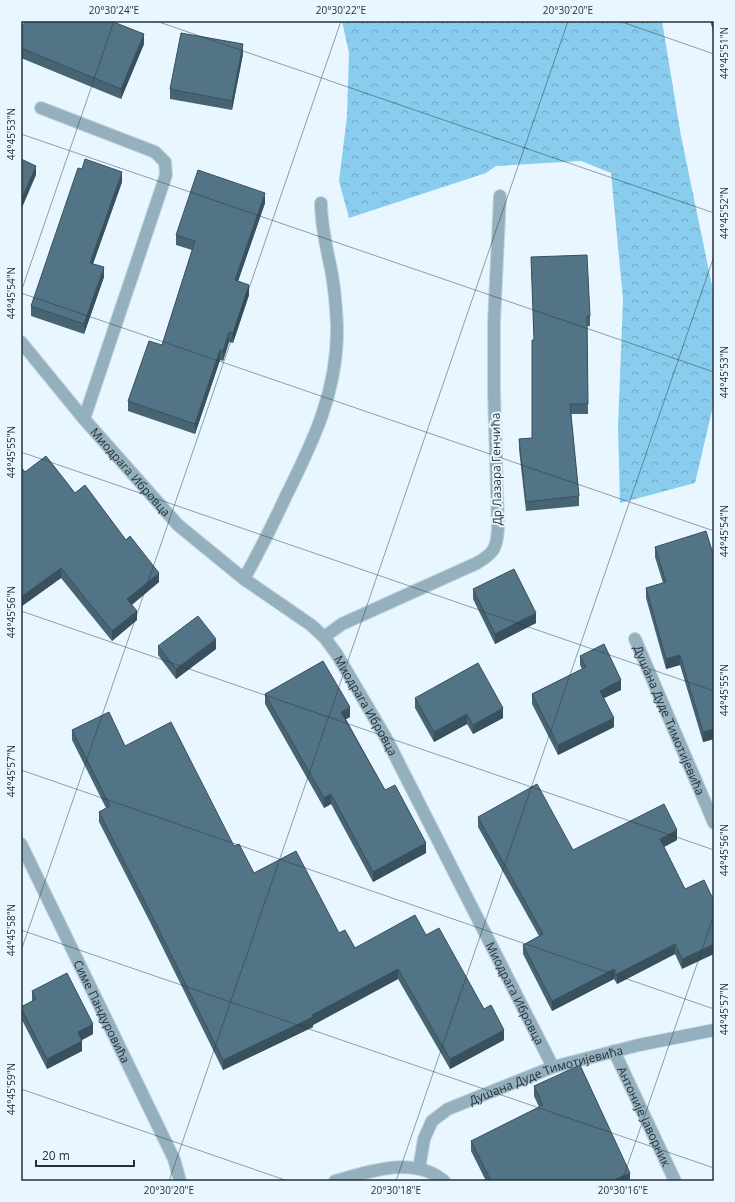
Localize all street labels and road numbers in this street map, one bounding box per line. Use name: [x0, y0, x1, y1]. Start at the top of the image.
street label: Др Лазара Генчића: [487, 412, 505, 526]
street label: Миодрага Ибровца: [87, 424, 175, 520]
street label: Душана Дуде Тимотијевића: [630, 642, 709, 798]
street label: Миодрага Ибровца: [331, 652, 402, 759]
street label: Миодрага Ибровца: [482, 939, 549, 1047]
street label: Симе Пандуровића: [70, 957, 135, 1066]
street label: Душана Дуде Тимотијевића: [466, 1041, 625, 1108]
street label: Антоније Јаворник: [614, 1063, 676, 1170]

